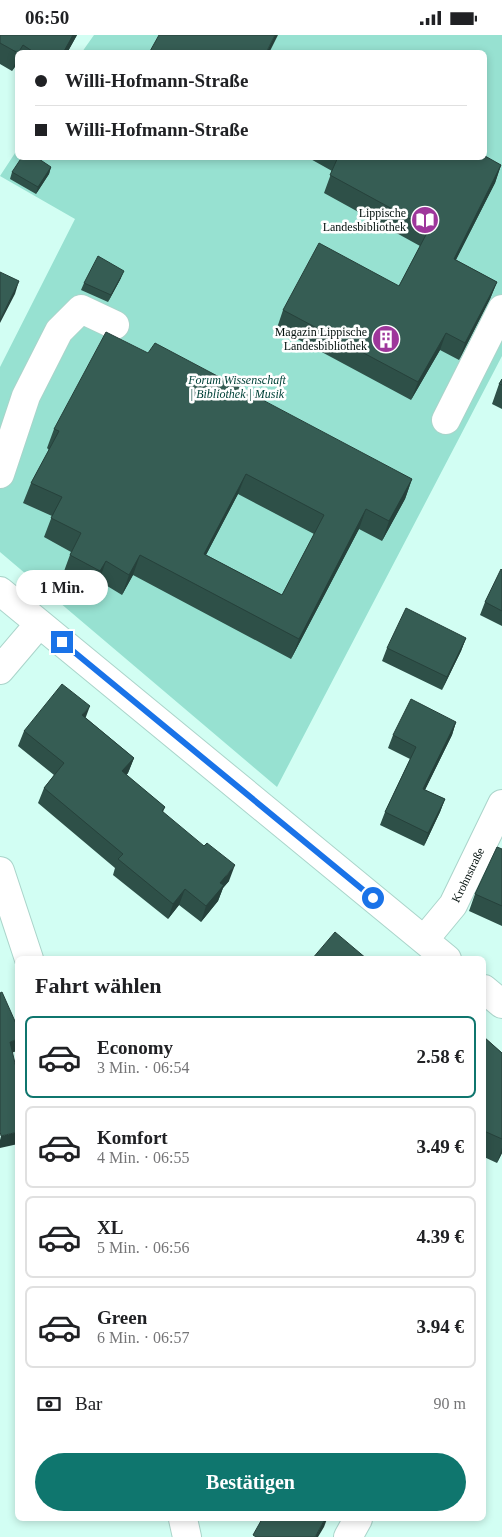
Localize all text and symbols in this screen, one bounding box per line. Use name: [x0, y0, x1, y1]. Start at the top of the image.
text: 06:50: [25, 7, 69, 28]
text: Willi-Hofmann-Straße: [65, 70, 248, 91]
text: Willi-Hofmann-Straße: [65, 119, 248, 140]
library icon: Lippische Landesbibliothek: [410, 205, 440, 235]
place label: Lippische Landesbibliothek: [323, 206, 406, 234]
building icon: Magazin Lippische Landesbibliothek: [371, 324, 401, 354]
place label: Magazin Lippische Landesbibliothek: [275, 325, 367, 353]
park label: Forum Wissenschaft | Bibliothek | Musik: [187, 373, 286, 401]
callout: 1 Min.: [16, 569, 108, 605]
text: 1 Min.: [40, 579, 84, 596]
route end: [51, 631, 73, 653]
street label: Krohnstraße: [449, 845, 487, 905]
route start: [362, 887, 384, 909]
text: Fahrt wählen: [35, 973, 162, 998]
icon: car: [37, 1035, 82, 1080]
text: Economy: [97, 1037, 173, 1058]
text: 2.58 €: [417, 1046, 464, 1067]
text: 3 Min. · 06:54: [97, 1059, 189, 1076]
icon: car: [37, 1125, 82, 1170]
text: Komfort: [97, 1127, 168, 1148]
text: 3.49 €: [417, 1136, 464, 1157]
text: 4 Min. · 06:55: [97, 1149, 189, 1166]
icon: car: [37, 1215, 82, 1260]
text: XL: [97, 1217, 123, 1238]
text: 4.39 €: [417, 1226, 464, 1247]
text: 5 Min. · 06:56: [97, 1239, 189, 1256]
icon: car: [37, 1305, 82, 1350]
text: Green: [97, 1307, 147, 1328]
text: 3.94 €: [417, 1316, 464, 1337]
text: 6 Min. · 06:57: [97, 1329, 189, 1346]
icon: cash: [35, 1390, 63, 1418]
text: Bar: [75, 1393, 102, 1414]
text: 90 m: [434, 1395, 466, 1412]
button: Bestätigen: [35, 1453, 466, 1511]

